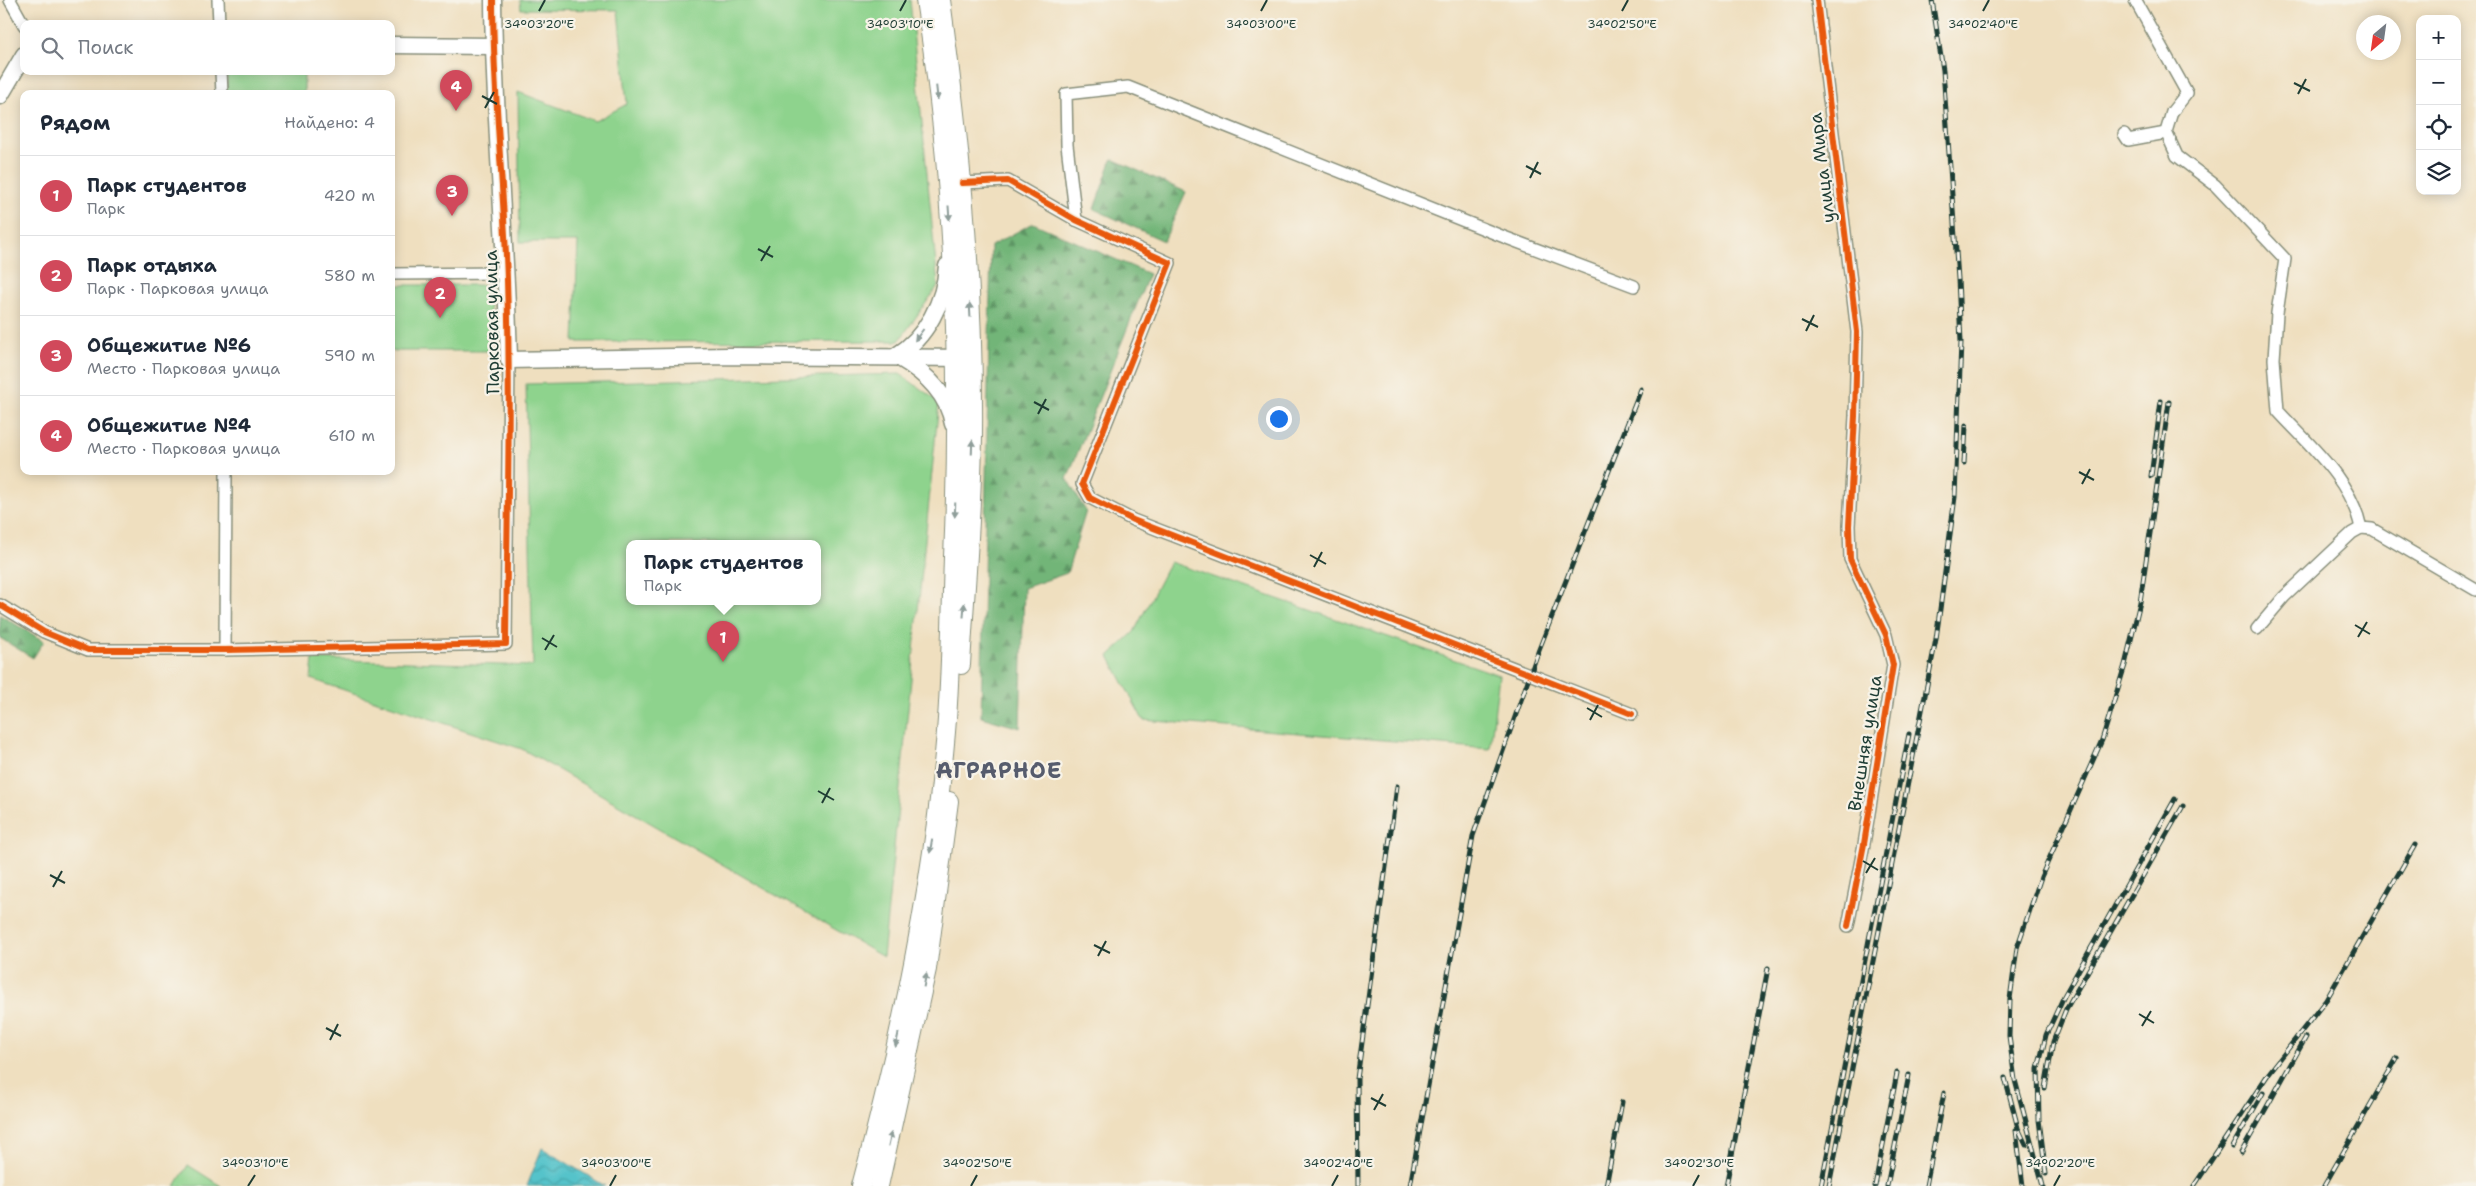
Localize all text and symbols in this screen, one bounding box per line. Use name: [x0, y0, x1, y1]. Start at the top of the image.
north arrow: [2356, 15, 2401, 60]
map controls: [2416, 15, 2461, 195]
button: +: [2416, 15, 2461, 60]
text: 34°03'20"E: [504, 16, 574, 32]
text: 34°03'10"E: [866, 16, 934, 32]
text: 34°03'00"E: [1226, 16, 1296, 32]
text: 34°02'50"E: [1587, 16, 1657, 32]
text: 34°02'40"E: [1948, 16, 2018, 32]
search box: [20, 20, 395, 75]
icon: search: [38, 34, 66, 62]
text: Поиск: [78, 35, 133, 60]
button: −: [2416, 60, 2461, 105]
pin: 4: [440, 70, 472, 111]
one-way arrow: [934, 85, 942, 101]
button: locate: [2416, 105, 2461, 150]
text: Рядом: [40, 109, 110, 137]
street label: улица Мира: [1803, 111, 1841, 225]
text: Найдено: 4: [284, 112, 375, 133]
button: layers: [2416, 150, 2461, 195]
text: Парк студентов: [87, 173, 247, 198]
pin: 3: [436, 175, 468, 216]
text: 1: [52, 185, 60, 206]
text: 420 m: [324, 185, 375, 206]
text: Парк: [87, 198, 125, 219]
one-way arrow: [945, 205, 953, 221]
street label: Парковая улица: [479, 250, 505, 394]
text: Парк отдыха: [87, 253, 217, 278]
text: 2: [50, 265, 62, 286]
text: 580 m: [324, 265, 375, 286]
pin: 2: [424, 277, 456, 318]
text: Парк · Парковая улица: [87, 278, 269, 299]
one-way arrow: [966, 301, 974, 317]
one-way arrow: [914, 328, 924, 342]
text: Общежитие №6: [87, 333, 251, 358]
text: 3: [50, 345, 62, 366]
text: 590 m: [325, 345, 375, 366]
text: Место · Парковая улица: [87, 358, 280, 379]
your location: [1266, 406, 1292, 432]
text: Общежитие №4: [87, 413, 251, 438]
text: 4: [50, 425, 62, 446]
text: 610 m: [328, 425, 375, 446]
text: Место · Парковая улица: [87, 438, 280, 459]
one-way arrow: [969, 439, 977, 455]
one-way arrow: [951, 502, 959, 518]
popup: [626, 540, 821, 605]
text: Парк студентов: [644, 550, 803, 575]
text: Парк: [644, 575, 682, 596]
one-way arrow: [961, 601, 969, 617]
pin: 1: [707, 621, 739, 662]
street label: Внешняя улица: [1842, 673, 1888, 813]
district label: АГРАРНОЕ: [936, 756, 1062, 785]
one-way arrow: [927, 838, 935, 854]
one-way arrow: [921, 971, 929, 987]
one-way arrow: [893, 1033, 901, 1048]
one-way arrow: [886, 1131, 894, 1146]
text: 34°03'10"E: [221, 1155, 289, 1171]
text: 34°03'00"E: [581, 1155, 651, 1171]
text: 34°02'50"E: [942, 1155, 1012, 1171]
text: 34°02'40"E: [1303, 1155, 1373, 1171]
text: 34°02'30"E: [1664, 1155, 1734, 1171]
text: 34°02'20"E: [2025, 1155, 2095, 1171]

